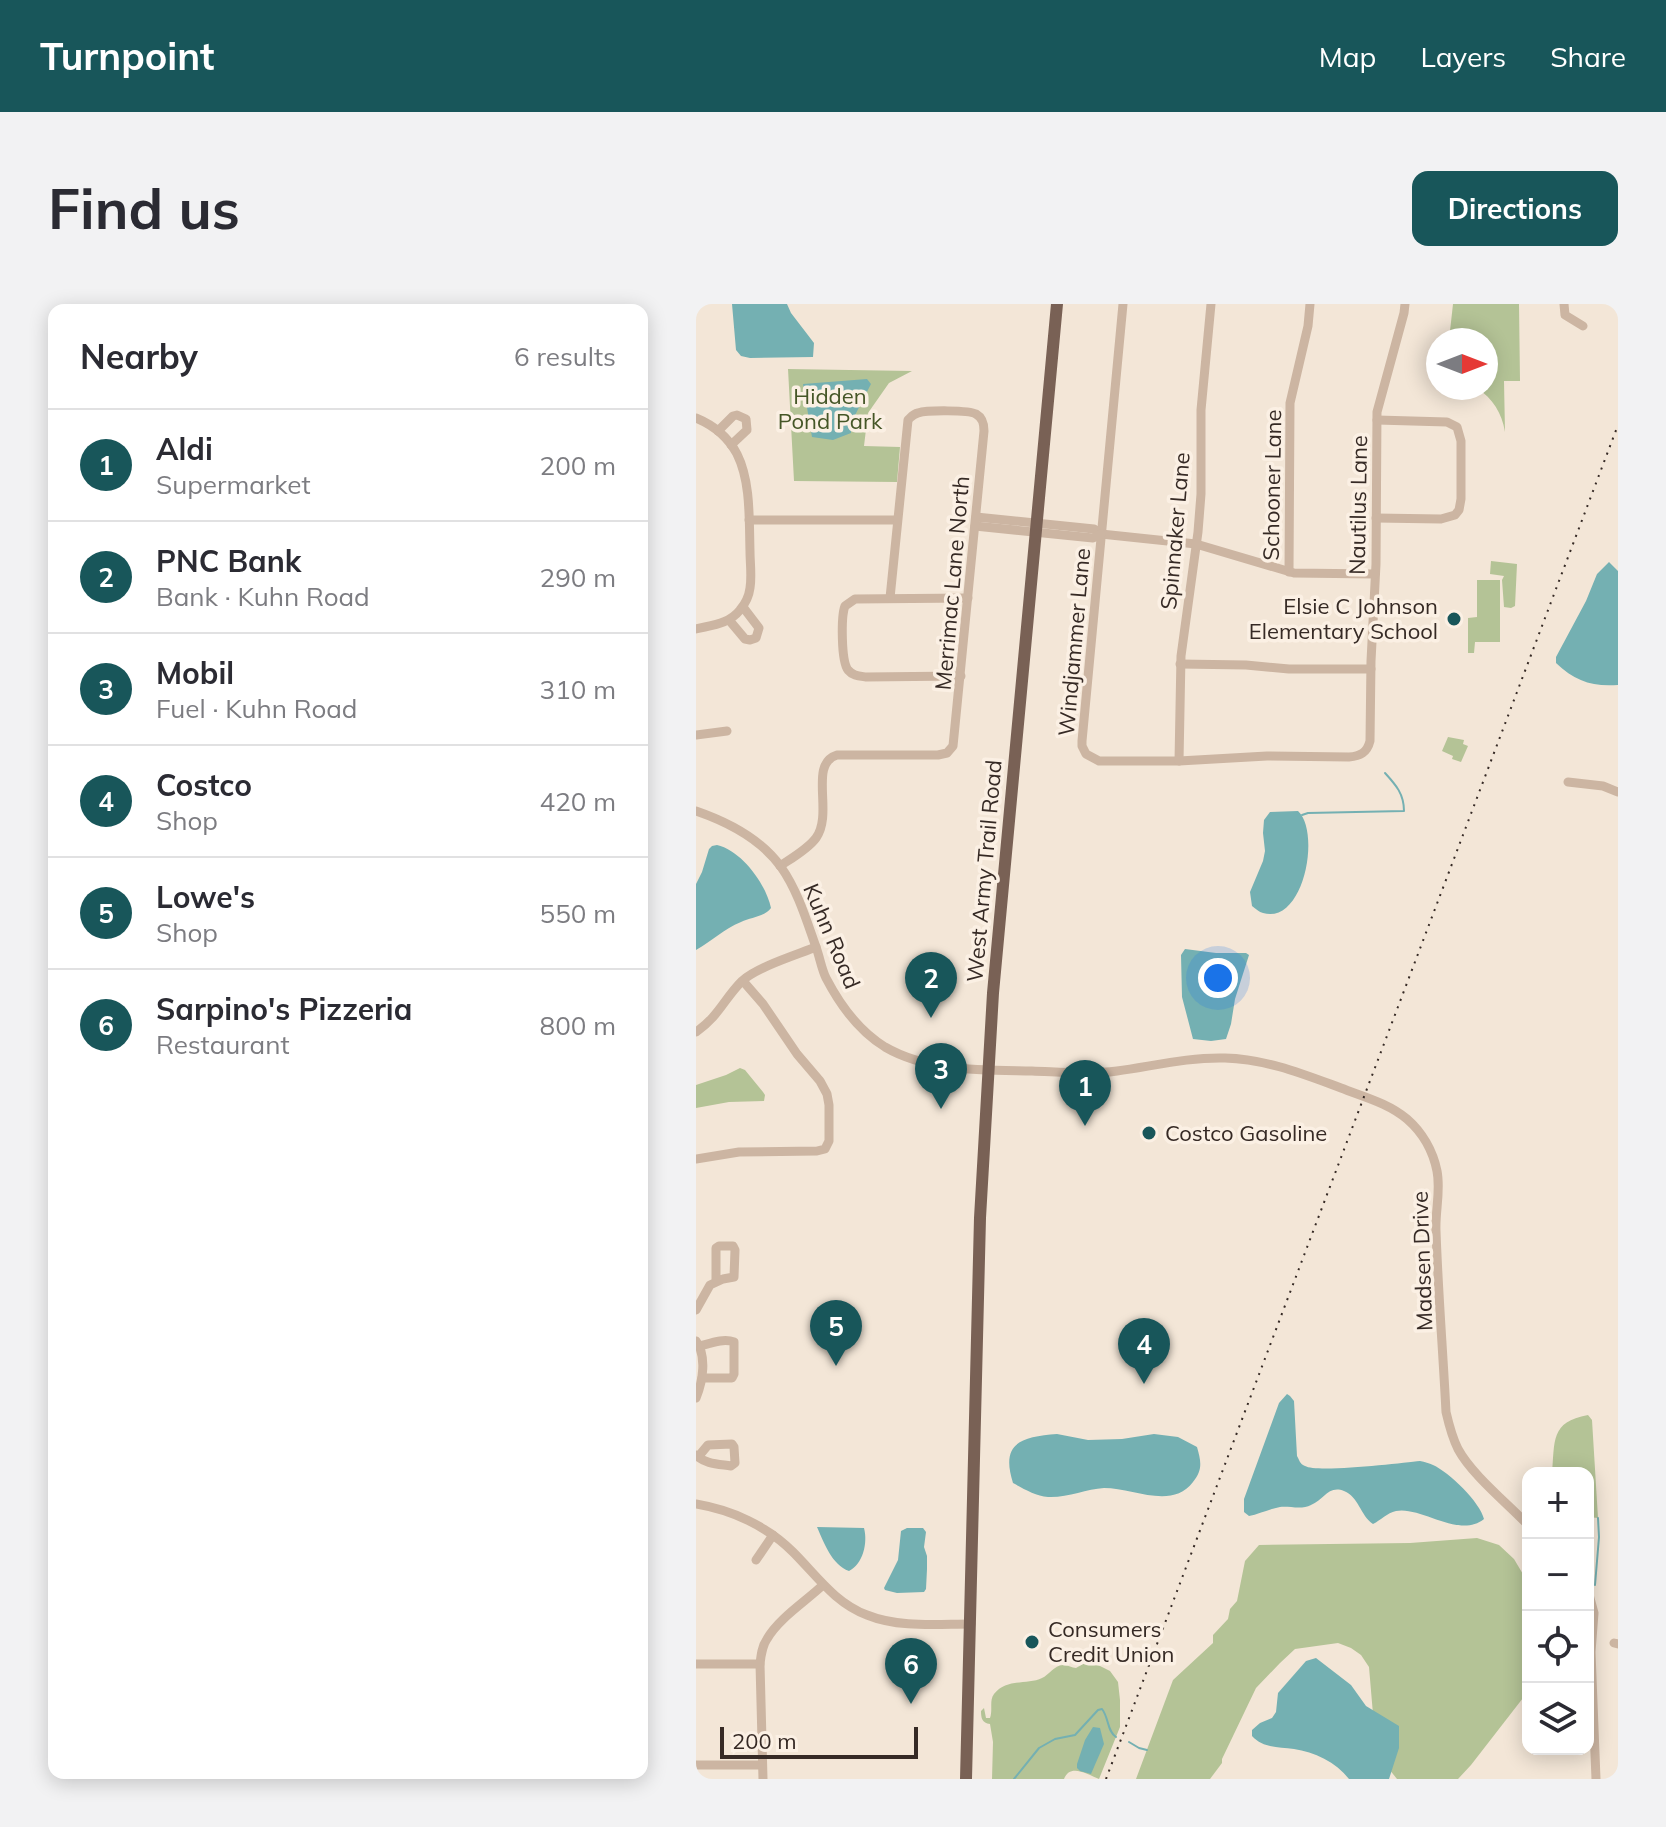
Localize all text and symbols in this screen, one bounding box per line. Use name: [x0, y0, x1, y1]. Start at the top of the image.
text: Turnpoint: [40, 32, 214, 80]
text: Map: [1319, 39, 1376, 74]
text: Layers: [1420, 39, 1506, 74]
text: Share: [1550, 39, 1626, 74]
button: Directions: [1412, 171, 1618, 246]
text: Find us: [48, 173, 240, 243]
north arrow: [1426, 328, 1498, 400]
text: Nearby: [80, 335, 198, 378]
text: 6 results: [514, 340, 616, 373]
park label: Hidden Pond Park: [778, 382, 883, 435]
street label: Schooner Lane: [1257, 409, 1287, 561]
text: Aldi: [156, 430, 213, 468]
street label: Nautilus Lane: [1343, 435, 1373, 575]
text: 1: [98, 449, 114, 482]
text: 200 m: [540, 449, 616, 482]
street label: Spinnaker Lane: [1154, 451, 1196, 611]
text: Supermarket: [156, 468, 311, 501]
street label: Merrimac Lane North: [929, 475, 975, 691]
text: PNC Bank: [156, 542, 301, 580]
street label: Windjammer Lane: [1052, 547, 1096, 737]
text: 2: [98, 561, 114, 594]
text: 290 m: [540, 561, 616, 594]
text: Bank · Kuhn Road: [156, 580, 370, 613]
place label: Elsie C Johnson Elementary School: [1249, 592, 1438, 645]
marker: Elsie C Johnson Elementary School: [1445, 610, 1463, 628]
text: Mobil: [156, 654, 234, 692]
text: 3: [98, 673, 114, 706]
text: 310 m: [540, 673, 616, 706]
text: Fuel · Kuhn Road: [156, 692, 357, 725]
street label: West Army Trail Road: [960, 759, 1008, 983]
text: Costco: [156, 766, 252, 804]
text: 4: [98, 785, 114, 818]
text: 420 m: [540, 785, 616, 818]
text: Shop: [156, 804, 218, 837]
text: Lowe's: [156, 878, 255, 916]
street label: Kuhn Road: [797, 879, 867, 993]
text: 5: [98, 897, 114, 930]
text: 550 m: [540, 897, 616, 930]
text: Shop: [156, 916, 218, 949]
pin: 2: [905, 952, 957, 1018]
your location: [1198, 958, 1238, 998]
text: Sarpino's Pizzeria: [156, 990, 412, 1028]
text: 6: [98, 1009, 114, 1042]
text: 800 m: [540, 1009, 616, 1042]
text: Restaurant: [156, 1028, 290, 1061]
pin: 3: [915, 1043, 967, 1109]
pin: 1: [1059, 1060, 1111, 1126]
place label: Costco Gasoline: [1165, 1119, 1327, 1147]
marker: Costco Gasoline: [1140, 1124, 1158, 1142]
street label: Madsen Drive: [1406, 1191, 1438, 1331]
pin: 5: [810, 1300, 862, 1366]
pin: 4: [1118, 1318, 1170, 1384]
map controls: [1522, 1467, 1594, 1755]
button: +: [1522, 1467, 1594, 1539]
button: −: [1522, 1539, 1594, 1611]
button: locate: [1522, 1611, 1594, 1683]
place label: Consumers Credit Union: [1048, 1615, 1174, 1668]
marker: Consumers Credit Union: [1023, 1633, 1041, 1651]
pin: 6: [885, 1638, 937, 1704]
button: layers: [1522, 1683, 1594, 1755]
scale bar: [720, 1723, 918, 1759]
text: 200 m: [732, 1727, 797, 1755]

